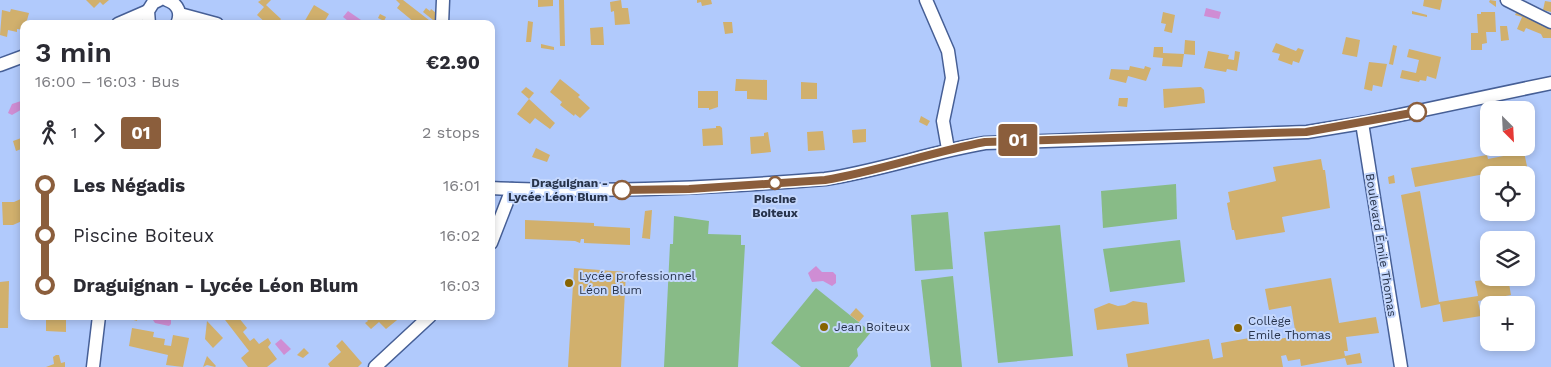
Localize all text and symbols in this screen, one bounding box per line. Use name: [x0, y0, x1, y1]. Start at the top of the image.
text: 3 min: [35, 36, 112, 69]
text: €2.90: [426, 51, 480, 74]
text: 16:00 – 16:03 · Bus: [35, 72, 180, 91]
north arrow: [1480, 101, 1535, 156]
map controls: [1480, 101, 1535, 351]
unlabelled marker: [1407, 102, 1427, 122]
icon: walk: [35, 119, 63, 147]
icon: forward: [85, 119, 113, 147]
text: 01: [131, 122, 151, 143]
text: 1: [71, 123, 77, 142]
text: 2 stops: [422, 123, 480, 142]
line badge: 01: [996, 124, 1040, 156]
text: 01: [1008, 129, 1028, 150]
button: locate: [1480, 166, 1535, 221]
street label: Boulevard Émile Thomas: [1363, 172, 1399, 318]
text: Les Négadis: [73, 174, 185, 197]
text: 16:01: [443, 176, 480, 195]
place label: Draguignan - Lycée Léon Blum: [508, 176, 608, 204]
marker: Piscine Boiteux: [768, 176, 782, 190]
marker: Draguignan - Lycée Léon Blum: [612, 180, 632, 200]
place label: Piscine Boiteux: [752, 192, 798, 220]
text: Piscine Boiteux: [73, 224, 214, 247]
text: 16:02: [440, 226, 480, 245]
button: layers: [1480, 231, 1535, 286]
place label: Lycée professionnel Léon Blum: [579, 269, 696, 297]
text: Draguignan - Lycée Léon Blum: [73, 274, 358, 297]
text: 16:03: [440, 276, 480, 295]
marker: Lycée professionnel Léon Blum: [563, 277, 575, 289]
button: +: [1480, 296, 1535, 351]
place label: Collège Emile Thomas: [1248, 314, 1331, 342]
place label: Jean Boiteux: [834, 320, 910, 334]
marker: Jean Boiteux: [818, 321, 830, 333]
marker: Collège Emile Thomas: [1232, 322, 1244, 334]

